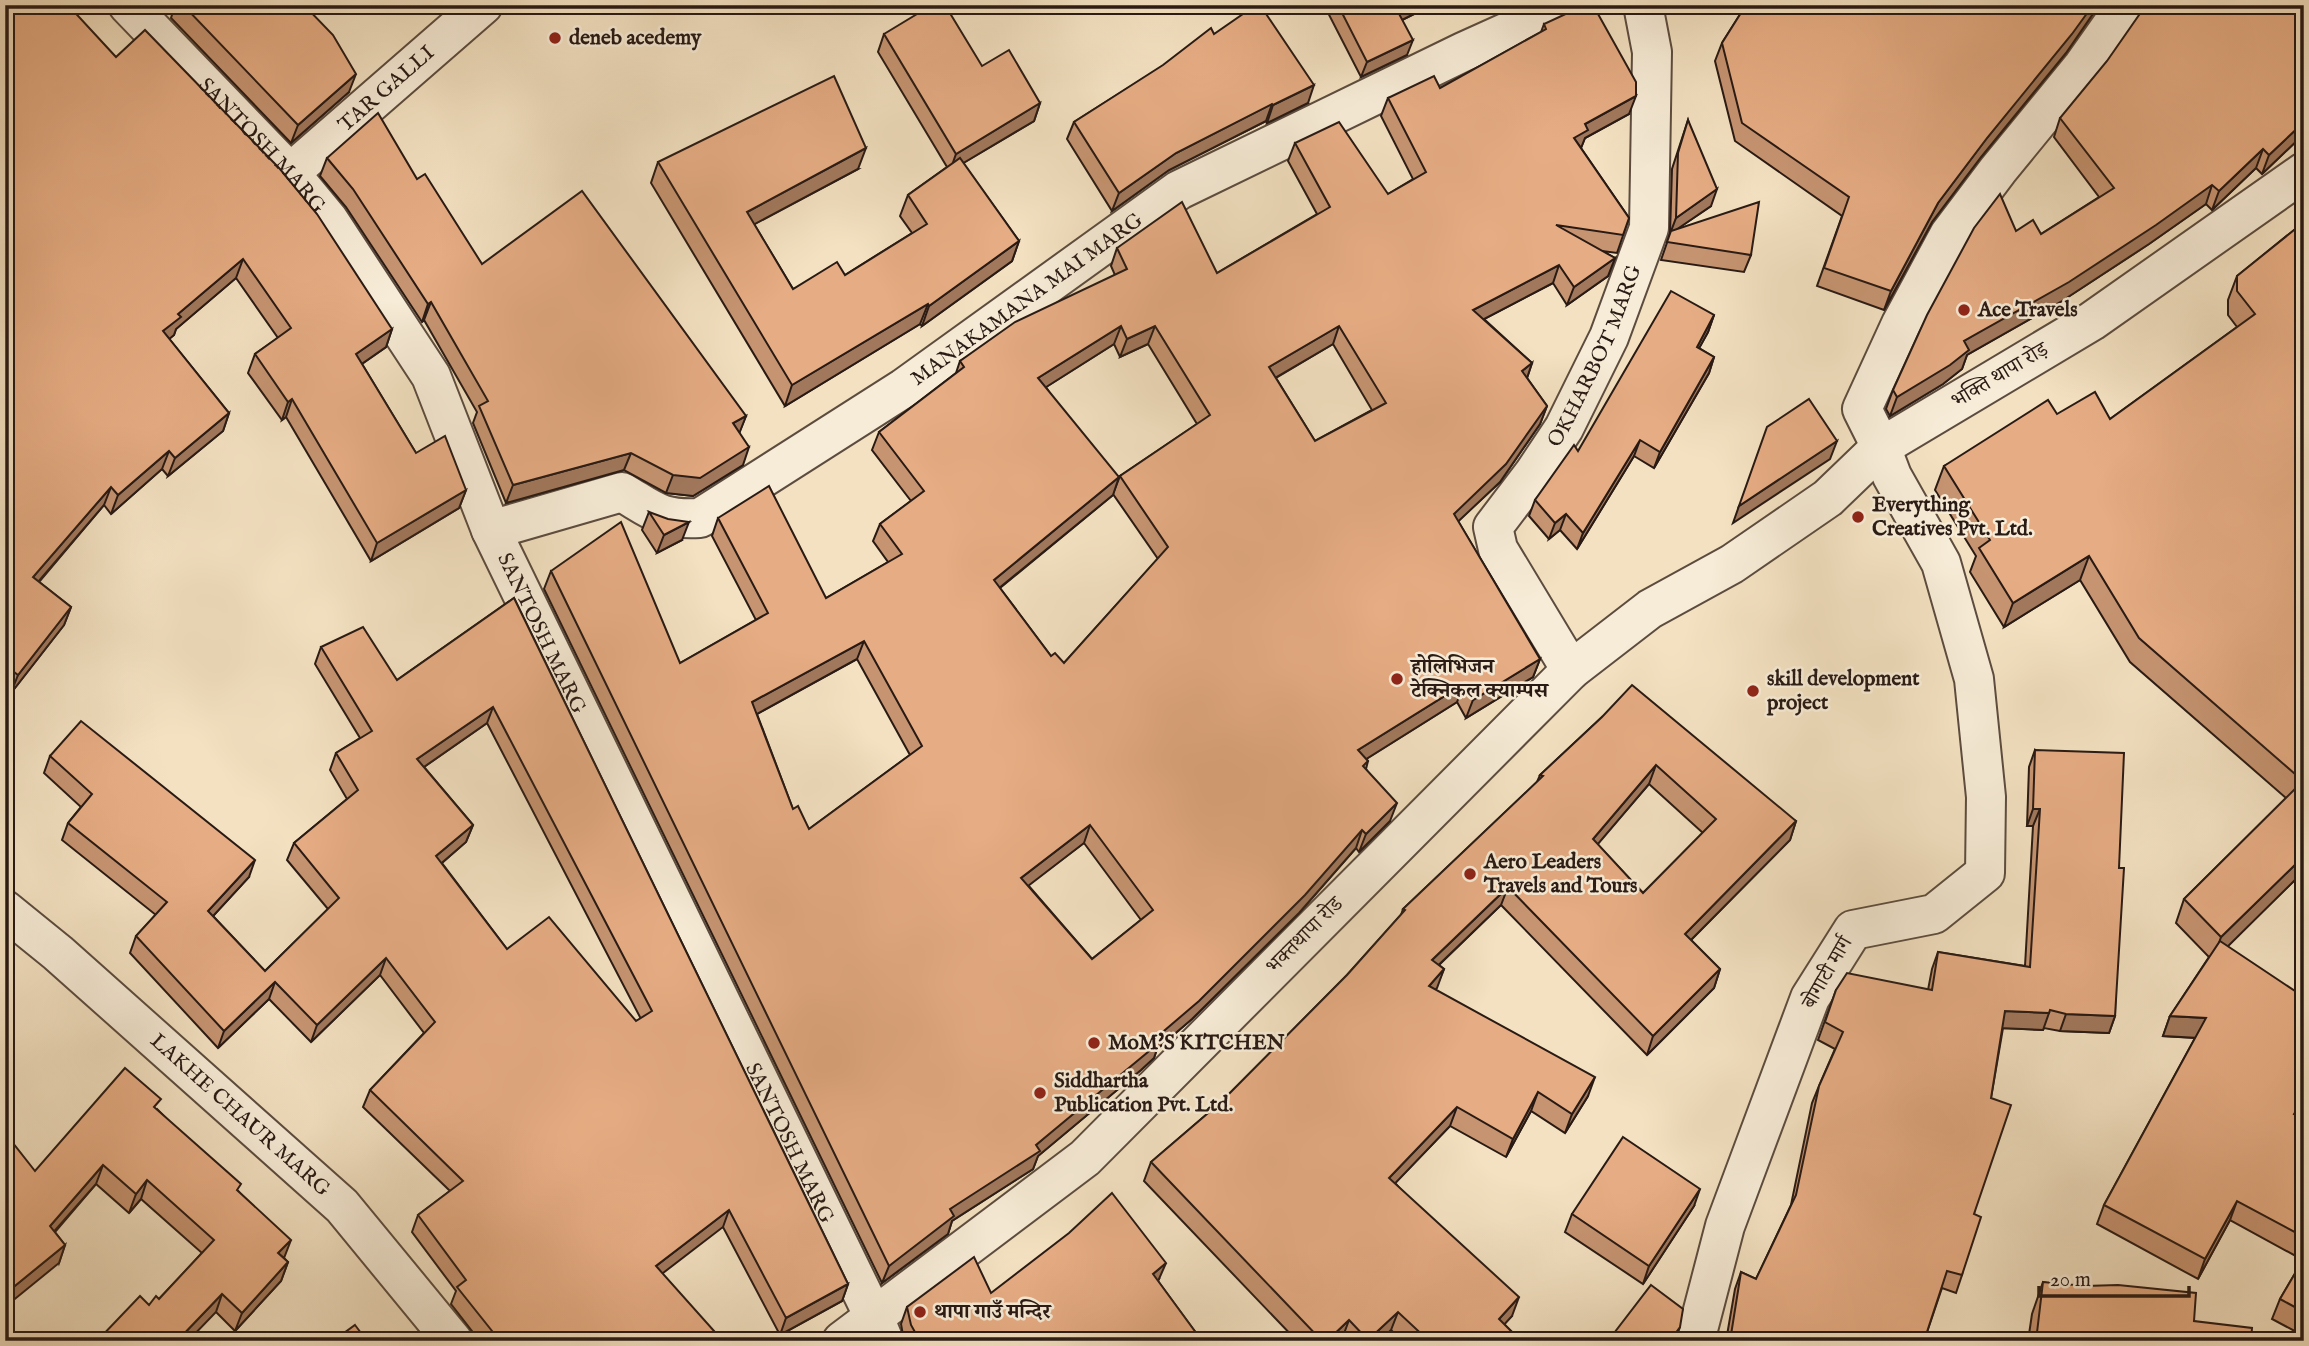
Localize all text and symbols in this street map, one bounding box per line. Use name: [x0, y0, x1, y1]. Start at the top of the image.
place label: deneb acedemy: [569, 25, 702, 52]
marker: deneb acedemy: [547, 30, 563, 46]
street label: TAR GALLI: [333, 40, 440, 138]
street label: SANTOSH MARG: [192, 72, 331, 219]
street label: MANAKAMANA MAI MARG: [906, 207, 1148, 392]
street label: OKHARBOT MARG: [1541, 261, 1648, 453]
place label: Ace Travels: [1977, 297, 2078, 324]
marker: Ace Travels: [1956, 302, 1972, 318]
street label: भक्ति थापा रोड़: [1947, 336, 2054, 415]
place label: Everything Creatives Pvt. Ltd.: [1872, 492, 2033, 543]
marker: Everything Creatives Pvt. Ltd.: [1850, 509, 1866, 525]
street label: SANTOSH MARG: [491, 549, 592, 718]
place label: होलिभिजन टेक्निकल क्याम्पस: [1409, 654, 1549, 705]
place label: skill development project: [1766, 666, 1920, 717]
marker: होलिभिजन टेक्निकल क्याम्पस: [1389, 671, 1405, 687]
marker: skill development project: [1745, 683, 1761, 699]
place label: Aero Leaders Travels and Tours: [1483, 849, 1637, 900]
marker: Aero Leaders Travels and Tours: [1462, 866, 1478, 882]
street label: भक्तथापा रोड: [1261, 891, 1350, 980]
street label: बोगाटी मार्ग: [1796, 931, 1860, 1015]
street label: LAKHE CHAUR MARG: [144, 1028, 336, 1203]
place label: MoM'S KITCHEN: [1108, 1030, 1285, 1057]
marker: MoM'S KITCHEN: [1086, 1035, 1102, 1051]
street label: SANTOSH MARG: [739, 1058, 840, 1228]
place label: Siddhartha Publication Pvt. Ltd.: [1054, 1068, 1233, 1119]
marker: Siddhartha Publication Pvt. Ltd.: [1032, 1085, 1048, 1101]
scale bar: [2039, 1255, 2190, 1299]
text: 20 m: [2050, 1267, 2091, 1294]
place label: थापा गाउँ मन्दिर: [934, 1299, 1052, 1326]
marker: थापा गाउँ मन्दिर: [912, 1304, 928, 1320]

